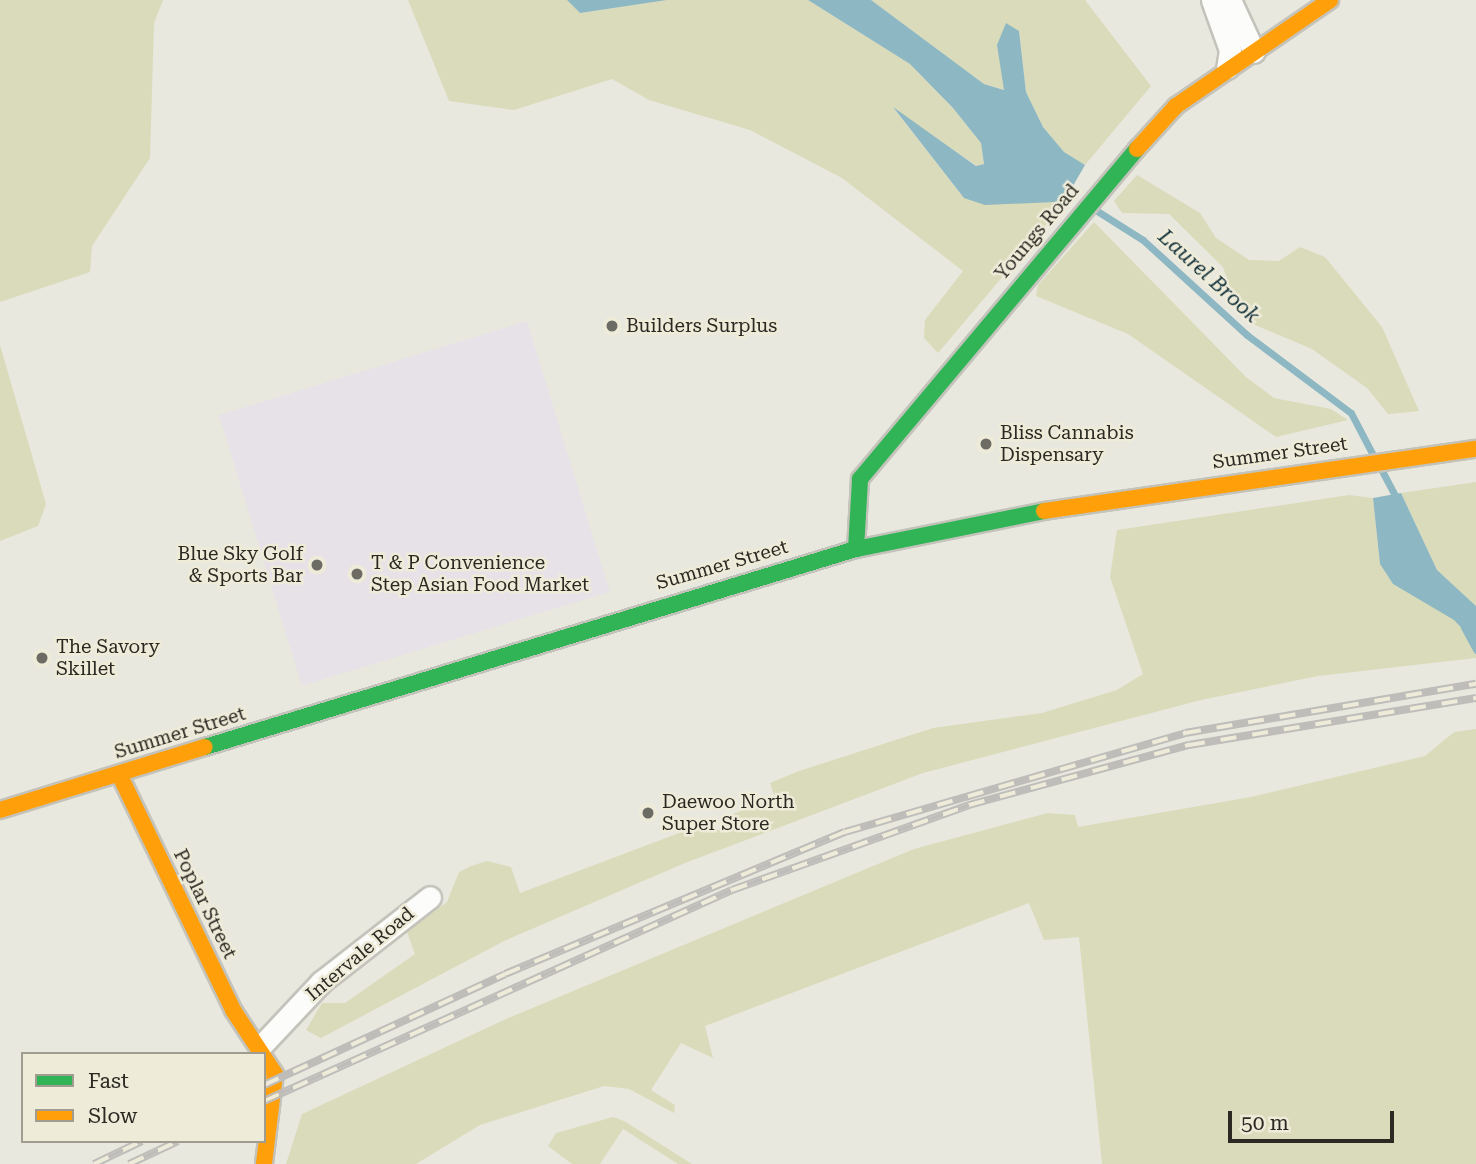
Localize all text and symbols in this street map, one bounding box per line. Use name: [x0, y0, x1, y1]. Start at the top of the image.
street label: Youngs Road: [990, 179, 1084, 285]
water label: Laurel Brook: [1153, 224, 1265, 328]
place label: Builders Surplus: [626, 315, 777, 337]
marker: Builders Surplus: [604, 318, 620, 334]
place label: Bliss Cannabis Dispensary: [1000, 422, 1134, 466]
street label: Summer Street: [1211, 432, 1349, 474]
marker: Bliss Cannabis Dispensary: [978, 436, 994, 452]
street label: Summer Street: [654, 535, 790, 595]
place label: Blue Sky Golf & Sports Bar: [178, 543, 303, 587]
place label: T & P Convenience Step Asian Food Market: [371, 552, 589, 596]
marker: Blue Sky Golf & Sports Bar: [309, 557, 325, 573]
marker: T & P Convenience Step Asian Food Market: [349, 566, 365, 582]
place label: The Savory Skillet: [56, 636, 160, 680]
marker: The Savory Skillet: [34, 650, 50, 666]
street label: Summer Street: [112, 702, 248, 764]
place label: Daewoo North Super Store: [662, 791, 795, 835]
marker: Daewoo North Super Store: [640, 805, 656, 821]
street label: Poplar Street: [169, 845, 241, 963]
street label: Intervale Road: [301, 902, 419, 1006]
legend: [21, 1052, 266, 1143]
text: Fast: [88, 1069, 129, 1093]
scale bar: [1231, 1098, 1397, 1142]
text: Slow: [88, 1104, 137, 1128]
text: 50 m: [1241, 1111, 1289, 1135]

